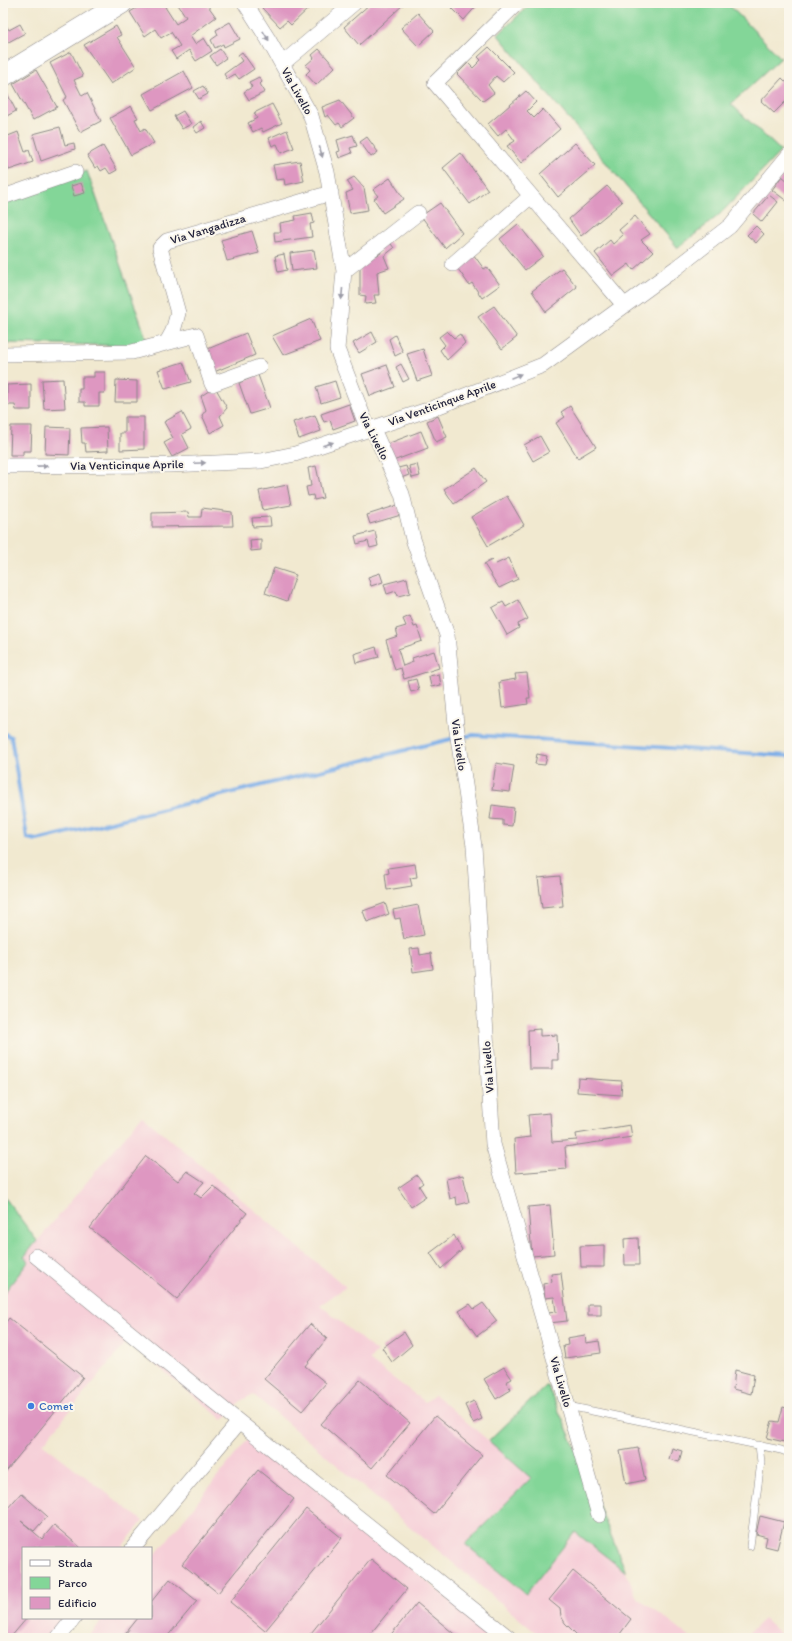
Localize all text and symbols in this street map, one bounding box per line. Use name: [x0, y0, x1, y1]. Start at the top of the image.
one-way arrow: [262, 30, 269, 42]
street label: Via Livello: [278, 65, 316, 117]
one-way arrow: [319, 146, 325, 159]
street label: Via Vangadizza: [169, 211, 248, 247]
one-way arrow: [338, 288, 345, 300]
one-way arrow: [510, 372, 522, 378]
street label: Via Venticinque Aprile: [386, 377, 498, 429]
street label: Via Livello: [356, 410, 392, 462]
one-way arrow: [322, 440, 334, 446]
street label: Via Venticinque Aprile: [70, 457, 184, 473]
one-way arrow: [194, 460, 206, 467]
one-way arrow: [36, 463, 49, 469]
street label: Via Livello: [448, 718, 470, 772]
street label: Via Livello: [479, 1041, 497, 1093]
street label: Via Livello: [547, 1355, 575, 1409]
place label: Comet: [39, 1399, 74, 1413]
marker: Comet: [26, 1401, 36, 1411]
legend: [22, 1547, 152, 1619]
text: Strada: [58, 1556, 93, 1570]
text: Parco: [58, 1576, 87, 1590]
text: Edificio: [58, 1596, 97, 1610]

